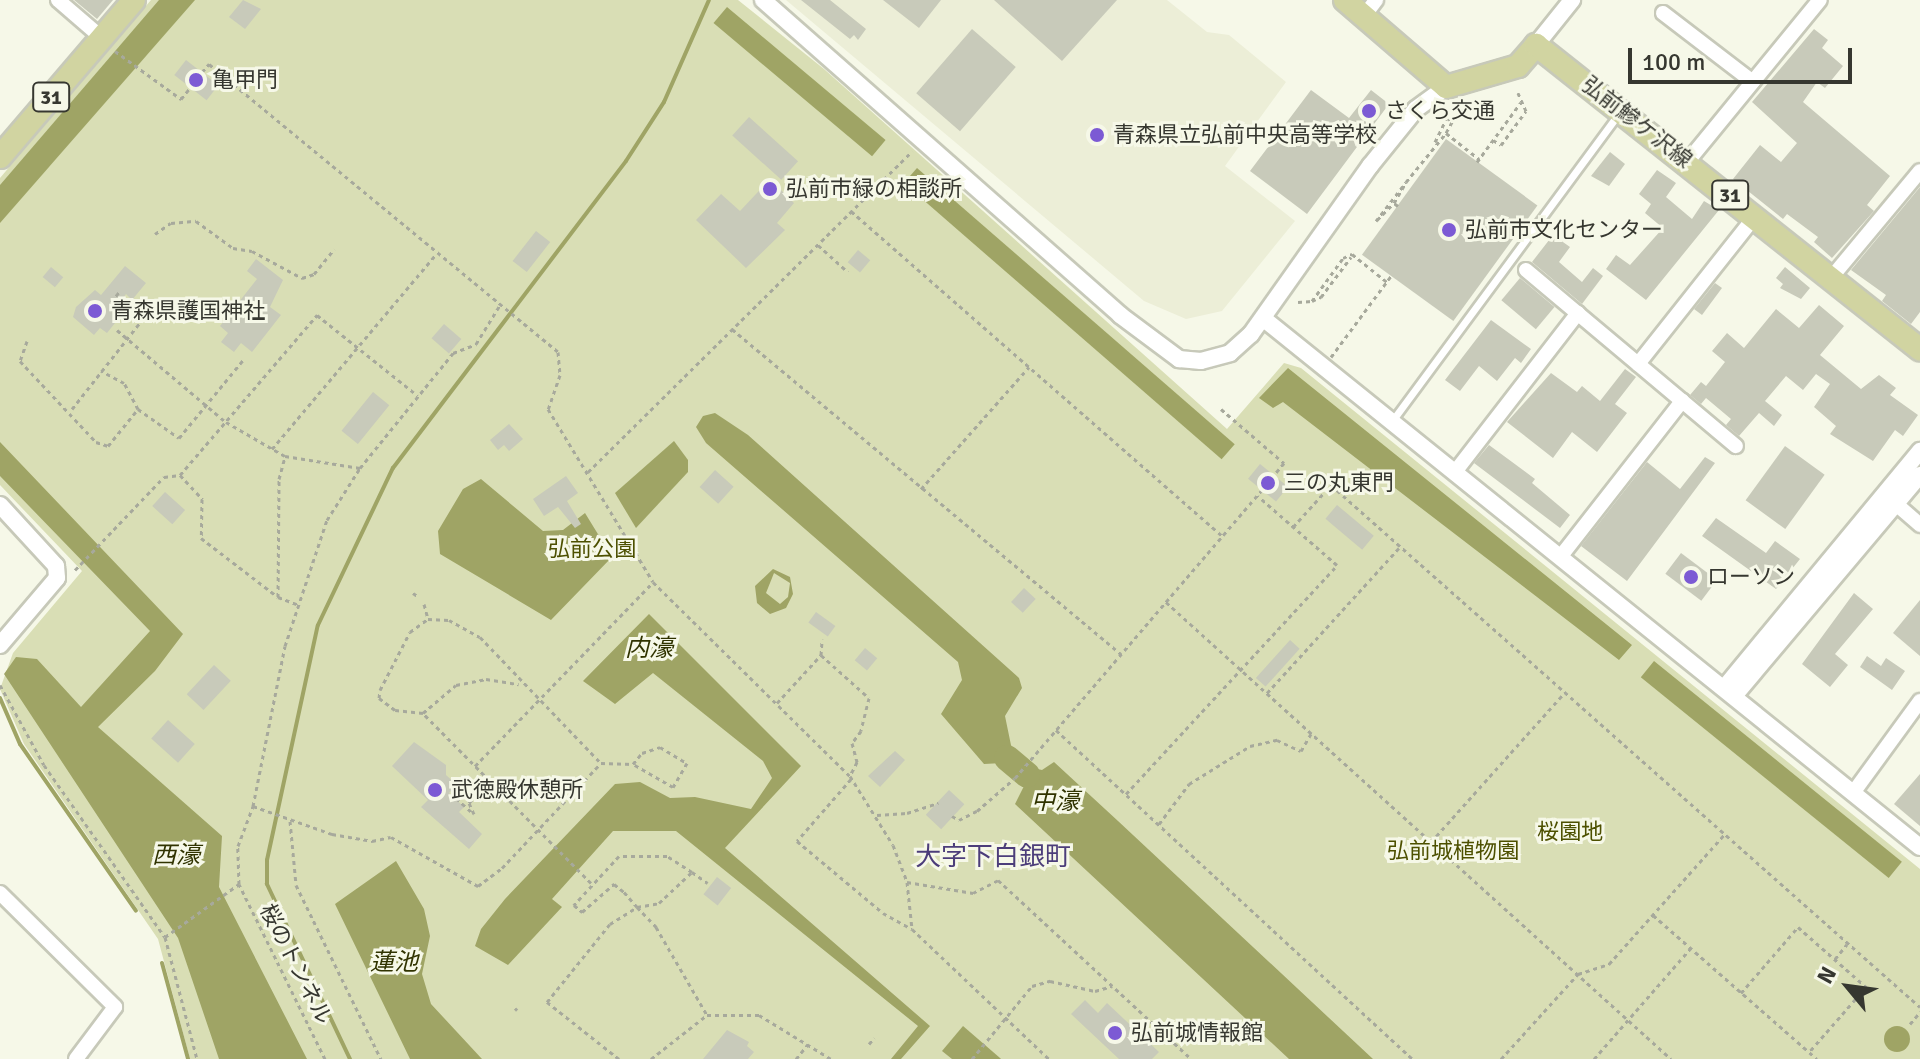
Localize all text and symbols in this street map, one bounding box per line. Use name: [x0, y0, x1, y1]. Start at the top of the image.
scale bar: [1632, 32, 1856, 82]
text: 100 m: [1642, 47, 1705, 77]
place label: 亀甲門: [212, 67, 278, 93]
marker: 亀甲門: [187, 71, 205, 89]
street label: 弘前鰺ケ沢線: [1577, 71, 1697, 173]
road number: 31: [31, 81, 71, 113]
place label: さくら交通: [1385, 98, 1495, 124]
marker: さくら交通: [1360, 102, 1378, 120]
place label: 青森県立弘前中央高等学校: [1113, 122, 1377, 148]
marker: 青森県立弘前中央高等学校: [1088, 126, 1106, 144]
place label: 弘前市緑の相談所: [786, 176, 962, 202]
road number: 31: [1710, 179, 1750, 211]
marker: 弘前市緑の相談所: [761, 180, 779, 198]
place label: 弘前市文化センター: [1465, 217, 1663, 243]
marker: 弘前市文化センター: [1440, 221, 1458, 239]
place label: 青森県護国神社: [111, 298, 265, 324]
marker: 青森県護国神社: [86, 302, 104, 320]
place label: 三の丸東門: [1284, 470, 1394, 496]
marker: 三の丸東門: [1259, 474, 1277, 492]
park label: 弘前公園: [548, 536, 636, 562]
place label: ローソン: [1707, 564, 1795, 590]
marker: ローソン: [1682, 568, 1700, 586]
water label: 内濠: [625, 635, 673, 663]
place label: 武徳殿休憩所: [451, 777, 583, 803]
marker: 武徳殿休憩所: [426, 781, 444, 799]
water label: 中濠: [1031, 788, 1079, 816]
park label: 桜園地: [1537, 819, 1603, 845]
park label: 弘前城植物園: [1387, 838, 1519, 864]
water label: 西濠: [152, 842, 200, 870]
district label: 大字下白銀町: [915, 842, 1071, 874]
street label: 桜のトンネル: [254, 899, 338, 1029]
north arrow: [1808, 947, 1888, 1027]
water label: 蓮池: [370, 949, 418, 977]
text: N: [1811, 962, 1842, 988]
place label: 弘前城情報館: [1131, 1020, 1263, 1046]
marker: 弘前城情報館: [1106, 1024, 1124, 1042]

